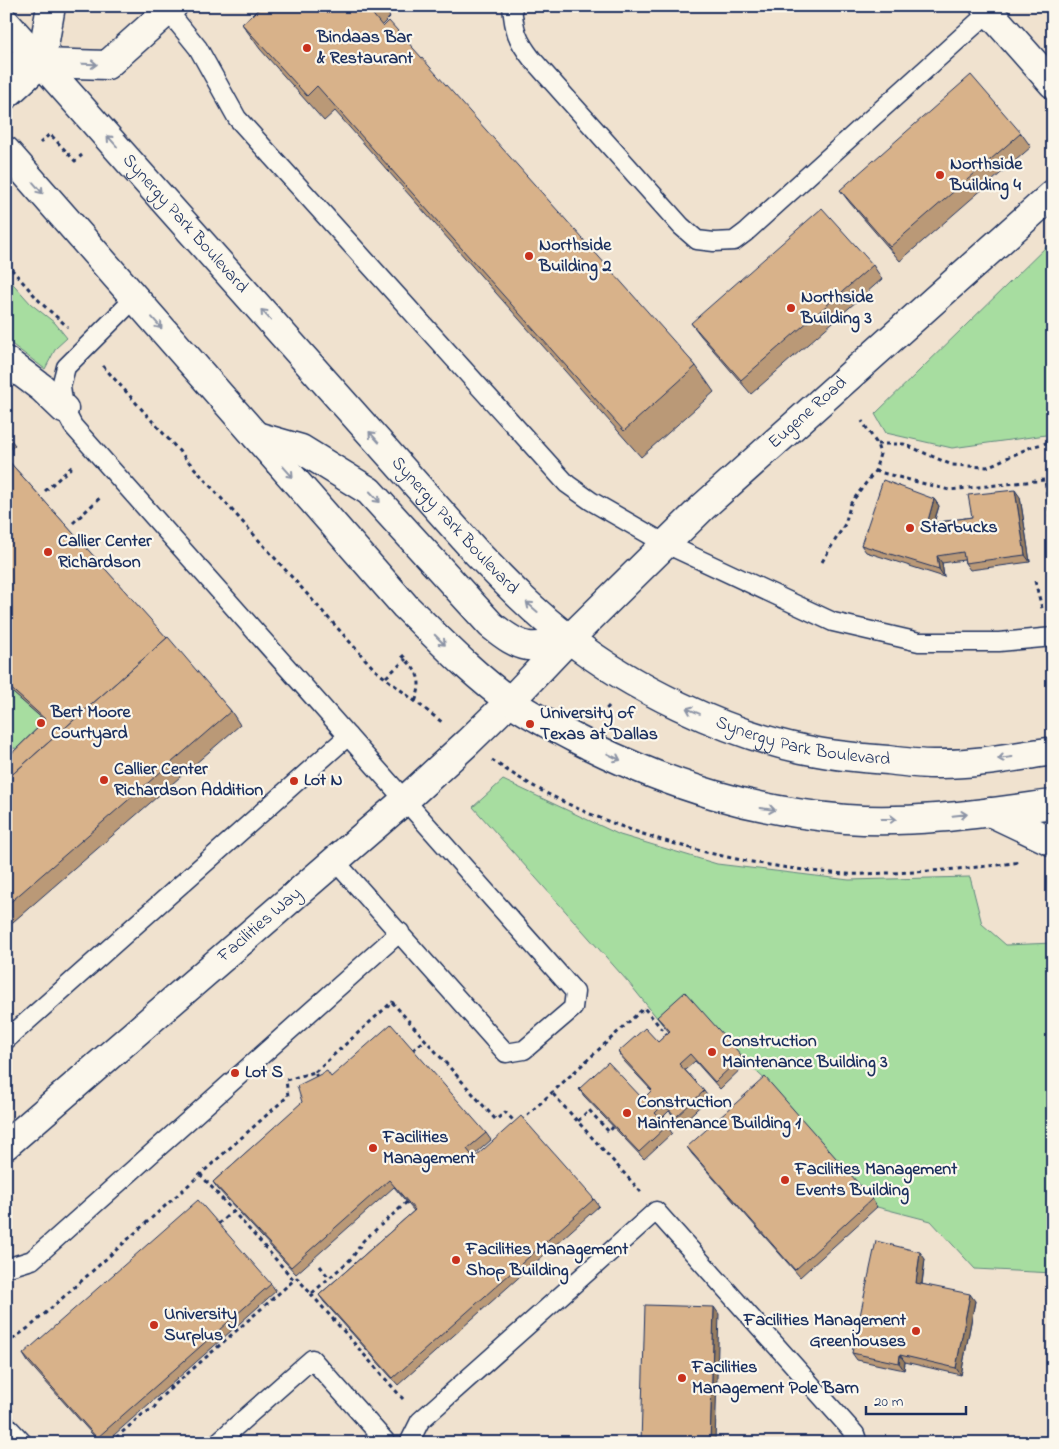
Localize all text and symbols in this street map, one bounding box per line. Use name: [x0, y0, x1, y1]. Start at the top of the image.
place label: Bindaas Bar & Restaurant: [316, 25, 414, 72]
marker: Bindaas Bar & Restaurant: [301, 42, 313, 54]
one-way arrow: [82, 59, 98, 69]
one-way arrow: [106, 135, 117, 148]
street label: Synergy Park Boulevard: [115, 149, 254, 300]
place label: Northside Building 4: [949, 152, 1023, 200]
marker: Northside Building 4: [934, 169, 946, 181]
one-way arrow: [33, 182, 44, 195]
place label: Northside Building 2: [538, 233, 612, 281]
marker: Northside Building 2: [523, 250, 535, 262]
place label: Northside Building 3: [800, 285, 874, 333]
marker: Northside Building 3: [785, 302, 797, 314]
one-way arrow: [260, 309, 272, 322]
one-way arrow: [152, 317, 163, 330]
street label: Eugene Road: [763, 371, 853, 455]
one-way arrow: [368, 430, 380, 443]
street label: Synergy Park Boulevard: [385, 451, 524, 601]
one-way arrow: [282, 465, 293, 478]
one-way arrow: [369, 491, 381, 504]
place label: Starbucks: [920, 515, 998, 541]
marker: Starbucks: [904, 522, 916, 534]
place label: Callier Center Richardson: [58, 529, 152, 576]
marker: Callier Center Richardson: [42, 546, 54, 558]
one-way arrow: [526, 602, 539, 613]
one-way arrow: [433, 634, 446, 646]
place label: Bert Moore Courtyard: [50, 700, 132, 748]
place label: University of Texas at Dallas: [540, 701, 658, 748]
one-way arrow: [686, 706, 701, 716]
street label: Synergy Park Boulevard: [711, 710, 891, 773]
marker: Bert Moore Courtyard: [35, 717, 47, 729]
marker: University of Texas at Dallas: [524, 718, 536, 730]
one-way arrow: [606, 753, 621, 763]
one-way arrow: [997, 753, 1013, 763]
place label: Callier Center Richardson Addition: [114, 757, 263, 804]
place label: Lot N: [304, 768, 343, 794]
marker: Callier Center Richardson Addition: [98, 774, 110, 786]
marker: Lot N: [288, 775, 300, 787]
one-way arrow: [759, 804, 775, 814]
one-way arrow: [952, 810, 968, 820]
one-way arrow: [881, 814, 897, 823]
street label: Facilities Way: [212, 881, 308, 970]
place label: Construction Maintenance Building 3: [722, 1029, 888, 1077]
marker: Construction Maintenance Building 3: [706, 1046, 718, 1058]
place label: Lot S: [245, 1060, 284, 1086]
marker: Lot S: [229, 1067, 241, 1079]
place label: Construction Maintenance Building 1: [637, 1090, 801, 1138]
marker: Construction Maintenance Building 1: [621, 1107, 633, 1119]
place label: Facilities Management: [382, 1125, 476, 1173]
marker: Facilities Management: [367, 1142, 379, 1154]
place label: Facilities Management Events Building: [794, 1157, 958, 1205]
marker: Facilities Management Events Building: [779, 1174, 791, 1186]
place label: Facilities Management Shop Building: [465, 1237, 629, 1285]
marker: Facilities Management Shop Building: [450, 1254, 462, 1266]
place label: University Surplus: [164, 1302, 237, 1349]
place label: Facilities Management Greenhouses: [743, 1308, 907, 1355]
marker: University Surplus: [148, 1319, 160, 1331]
marker: Facilities Management Greenhouses: [910, 1325, 922, 1337]
place label: Facilities Management Pole Barn: [691, 1355, 859, 1403]
marker: Facilities Management Pole Barn: [676, 1372, 688, 1384]
scale bar: [866, 1384, 966, 1416]
text: 20 m: [874, 1391, 904, 1413]

